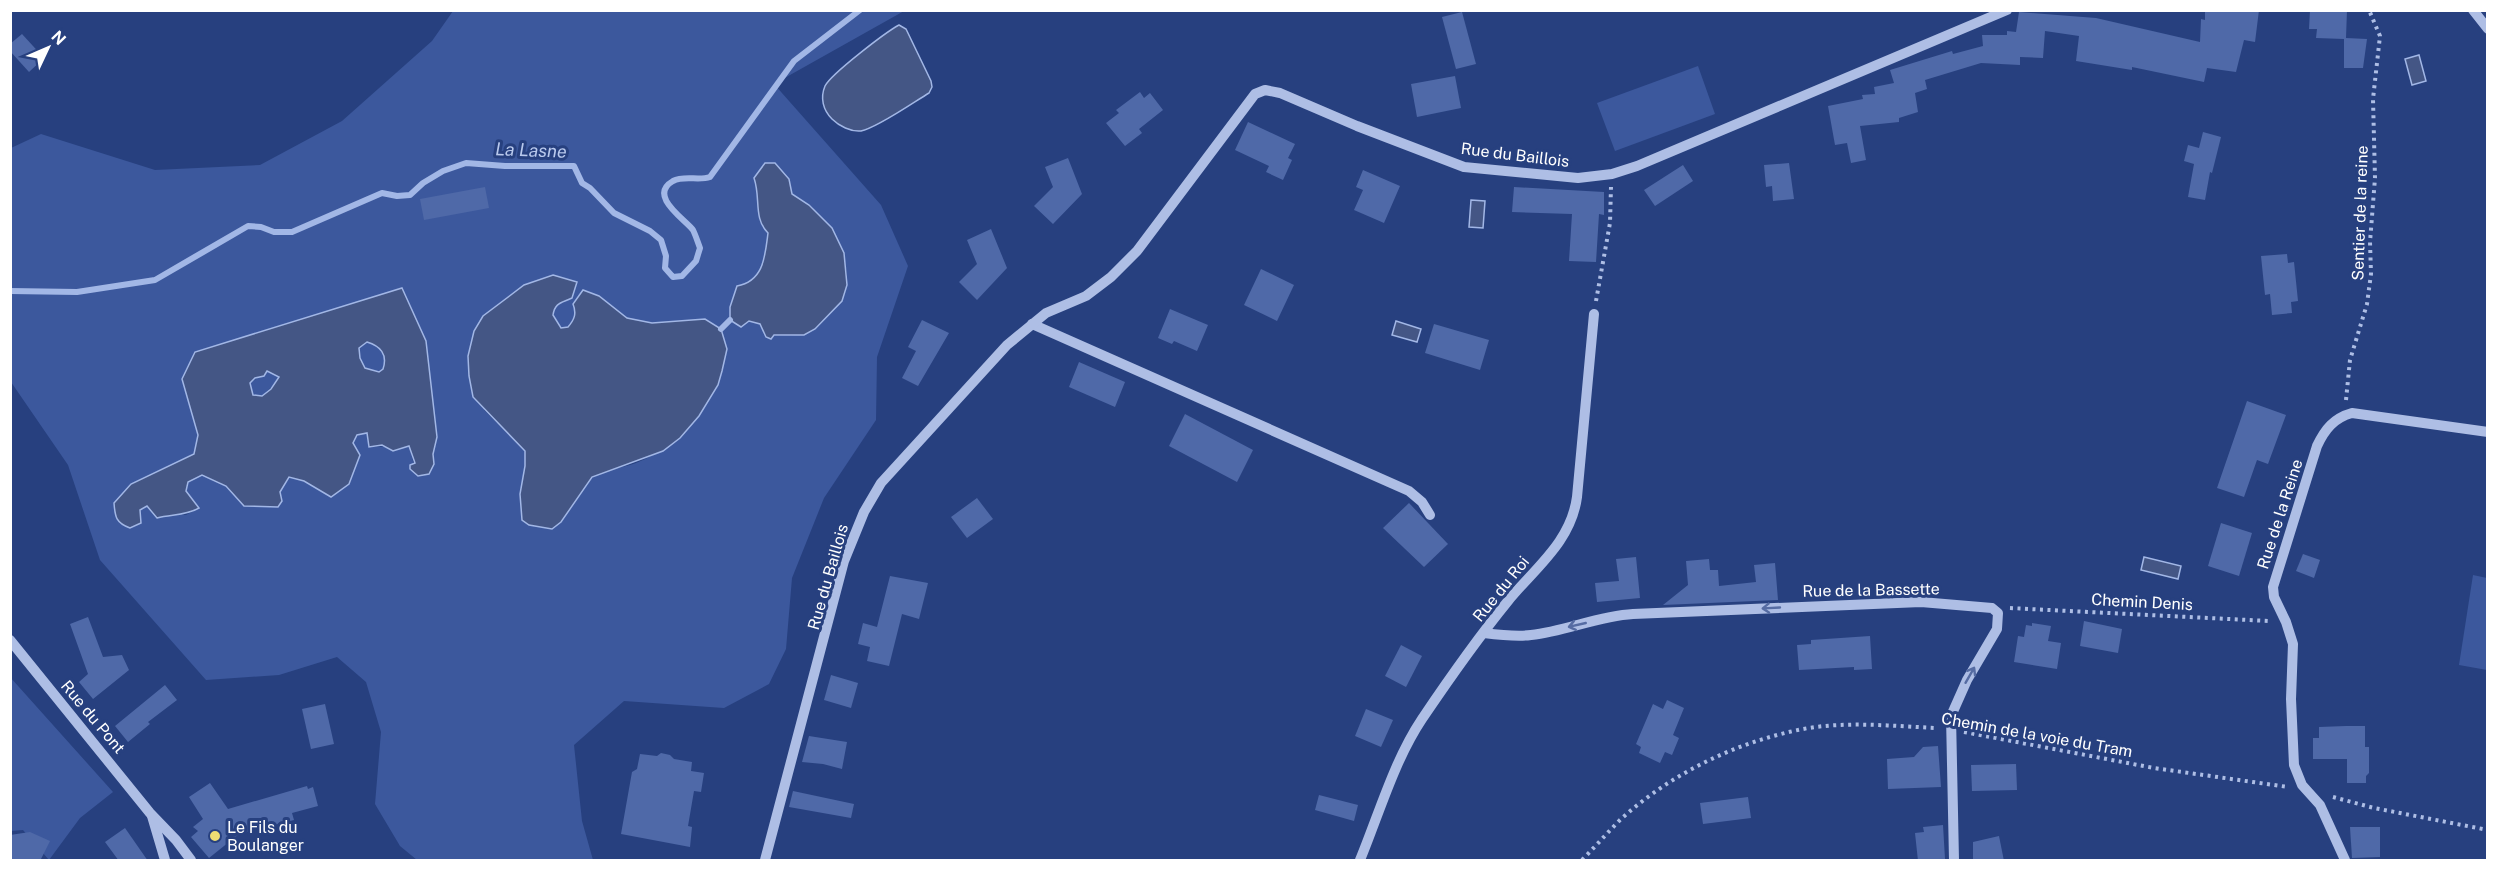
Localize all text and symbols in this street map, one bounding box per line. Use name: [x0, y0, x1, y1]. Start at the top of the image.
north arrow: [18, 18, 78, 78]
text: N: [47, 27, 70, 49]
water label: La Lasne: [495, 138, 567, 162]
street label: Rue du Baillois: [1460, 139, 1570, 171]
street label: Sentier de la reine: [2348, 145, 2372, 281]
street label: Rue de la Reine: [2253, 457, 2307, 571]
street label: Rue du Baillois: [804, 522, 852, 632]
street label: Rue du Roi: [1469, 552, 1533, 626]
street label: Rue de la Bassette: [1802, 579, 1940, 601]
street label: Chemin Denis: [2091, 590, 2193, 614]
one-way arrow: [1761, 602, 1781, 613]
one-way arrow: [1568, 619, 1587, 631]
one-way arrow: [1964, 667, 1976, 684]
street label: Rue du Pont: [57, 677, 129, 757]
street label: Chemin de la voie du Tram: [1940, 709, 2134, 761]
place label: Le Fils du Boulanger: [227, 818, 304, 855]
marker: Le Fils du Boulanger: [208, 829, 222, 843]

